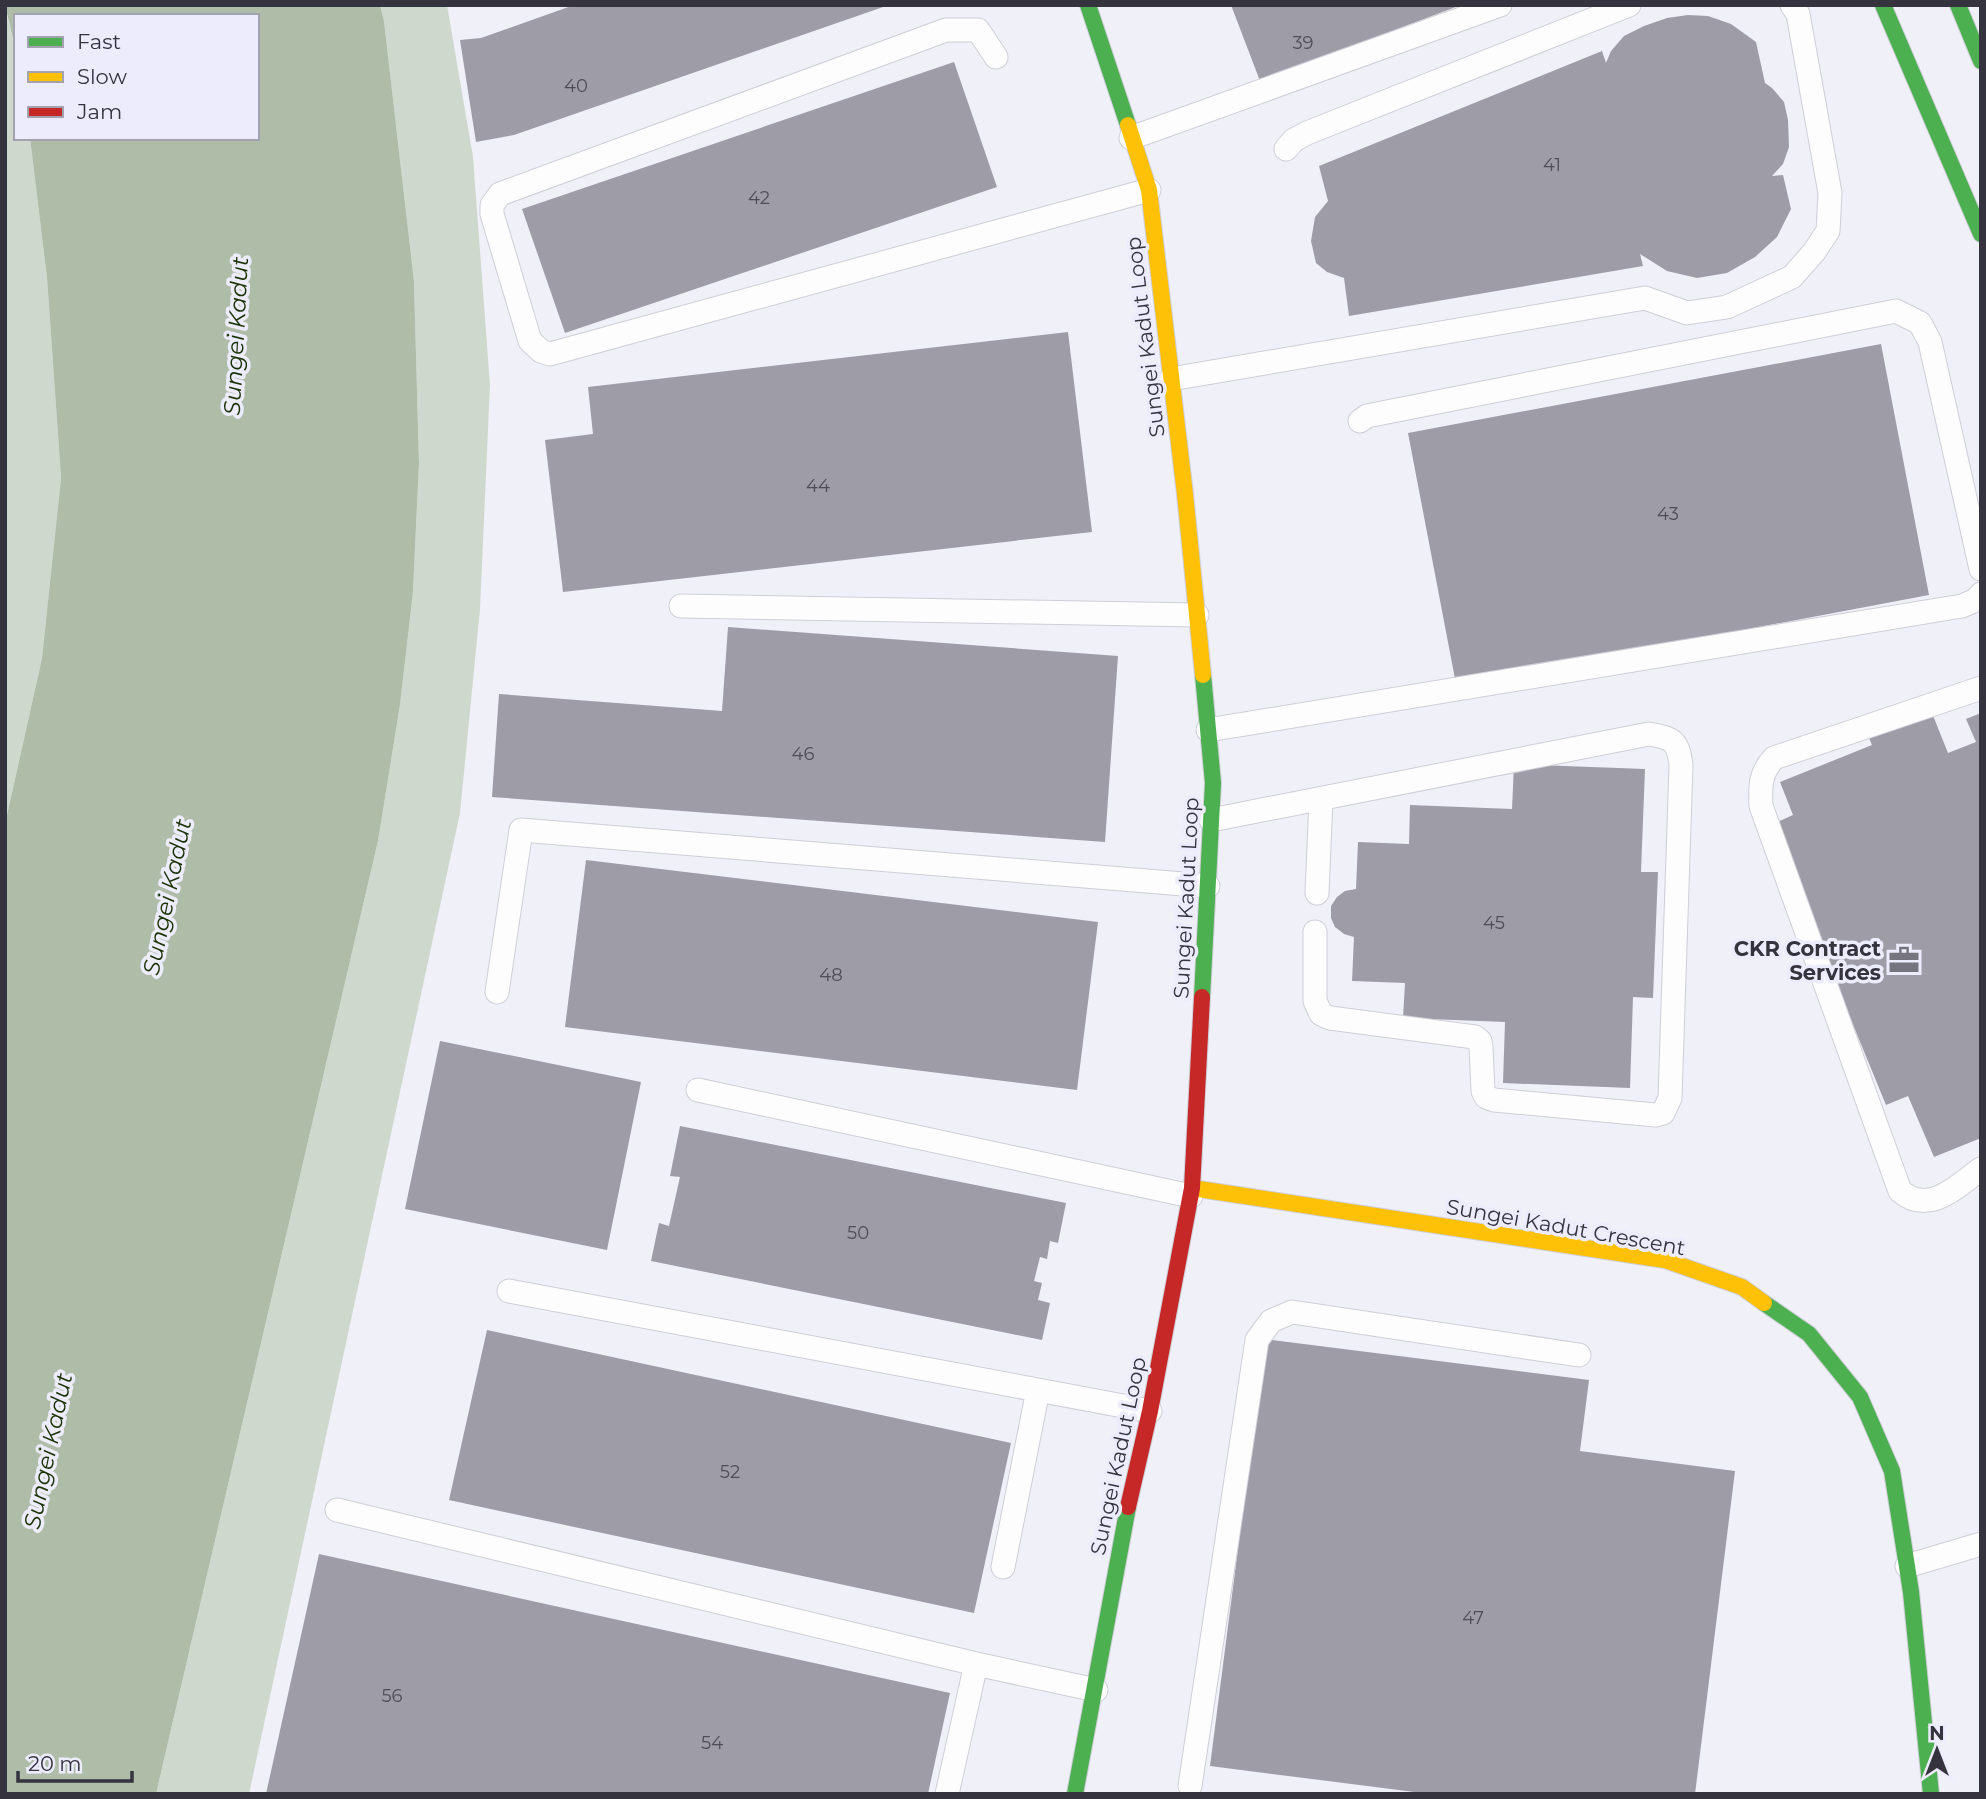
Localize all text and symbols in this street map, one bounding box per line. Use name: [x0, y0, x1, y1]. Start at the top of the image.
legend: [14, 14, 259, 140]
text: Fast: [77, 29, 121, 54]
house number: 39: [1292, 32, 1314, 54]
text: Slow: [77, 64, 127, 89]
house number: 40: [564, 75, 588, 97]
text: Jam: [76, 99, 122, 124]
house number: 41: [1543, 154, 1561, 176]
house number: 42: [748, 187, 770, 209]
street label: Sungei Kadut Loop: [1120, 235, 1170, 439]
water label: Sungei Kadut: [218, 255, 254, 416]
house number: 44: [806, 475, 830, 497]
house number: 43: [1657, 503, 1679, 525]
house number: 46: [792, 743, 814, 765]
street label: Sungei Kadut Loop: [1168, 797, 1204, 999]
water label: Sungei Kadut: [137, 816, 197, 978]
house number: 45: [1483, 912, 1505, 934]
place label: CKR Contract Services: [1734, 936, 1881, 985]
office icon: CKR Contract Services: [1887, 943, 1921, 977]
house number: 48: [819, 964, 843, 986]
street label: Sungei Kadut Crescent: [1445, 1194, 1687, 1260]
house number: 50: [847, 1222, 869, 1244]
street label: Sungei Kadut Loop: [1085, 1355, 1151, 1557]
water label: Sungei Kadut: [18, 1370, 78, 1532]
house number: 52: [720, 1461, 740, 1483]
house number: 47: [1462, 1607, 1484, 1629]
house number: 56: [381, 1685, 403, 1707]
north arrow: [1902, 1715, 1972, 1785]
text: N: [1929, 1722, 1945, 1745]
house number: 54: [701, 1732, 723, 1754]
scale bar: [18, 1740, 131, 1784]
text: 20 m: [28, 1751, 82, 1776]

